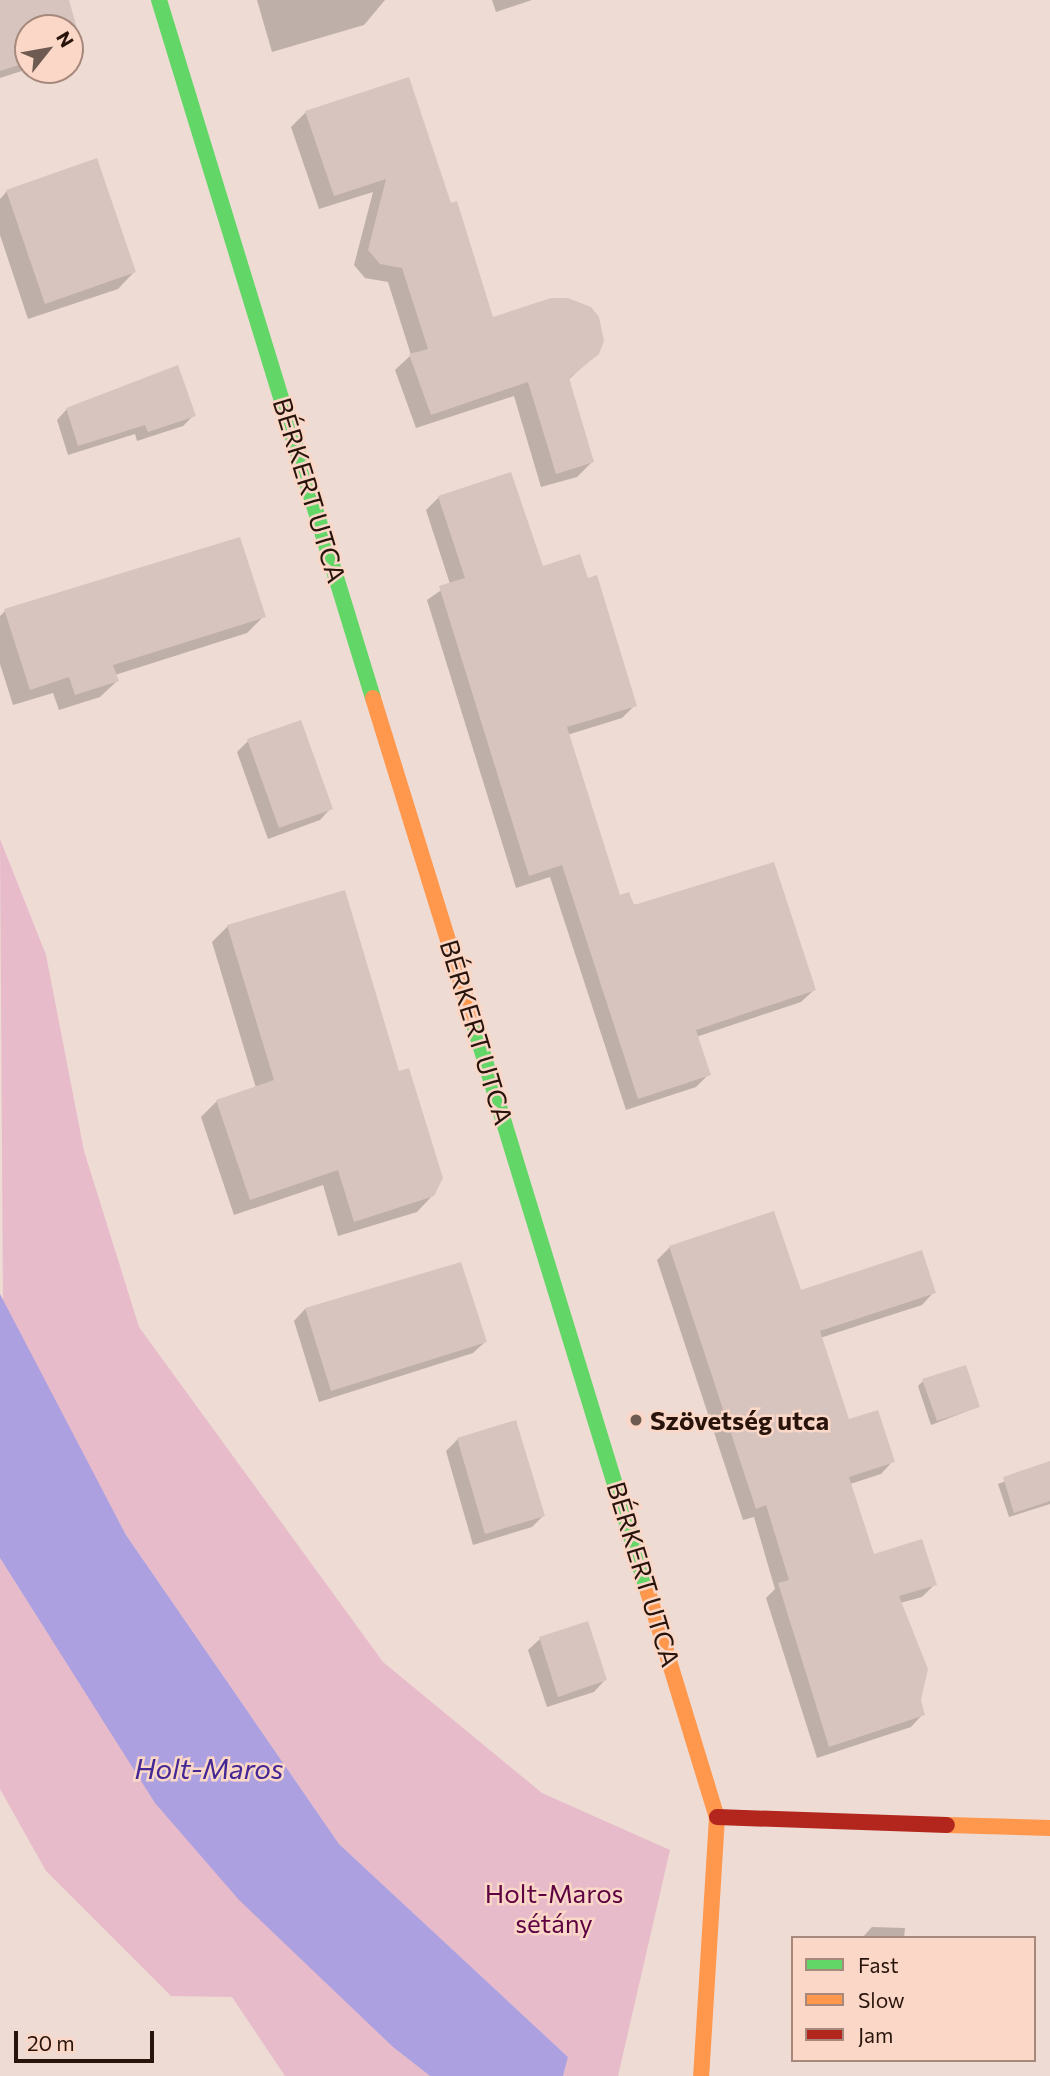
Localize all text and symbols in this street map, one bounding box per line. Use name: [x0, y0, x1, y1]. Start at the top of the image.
north arrow: [14, 14, 84, 84]
text: N: [52, 27, 79, 51]
street label: BÉRKERT UTCA: [267, 394, 353, 586]
street label: BÉRKERT UTCA: [434, 936, 520, 1128]
place label: Szövetség utca: [650, 1404, 829, 1436]
marker: Szövetség utca: [628, 1412, 644, 1428]
street label: BÉRKERT UTCA: [601, 1478, 687, 1670]
water label: Holt-Maros: [134, 1751, 284, 1785]
park label: Holt-Maros sétány: [485, 1877, 623, 1938]
legend: [791, 1936, 1036, 2062]
text: Fast: [858, 1952, 899, 1977]
text: Slow: [858, 1987, 905, 2012]
scale bar: [18, 2016, 158, 2060]
text: Jam: [858, 2022, 893, 2047]
text: 20 m: [27, 2030, 75, 2055]

